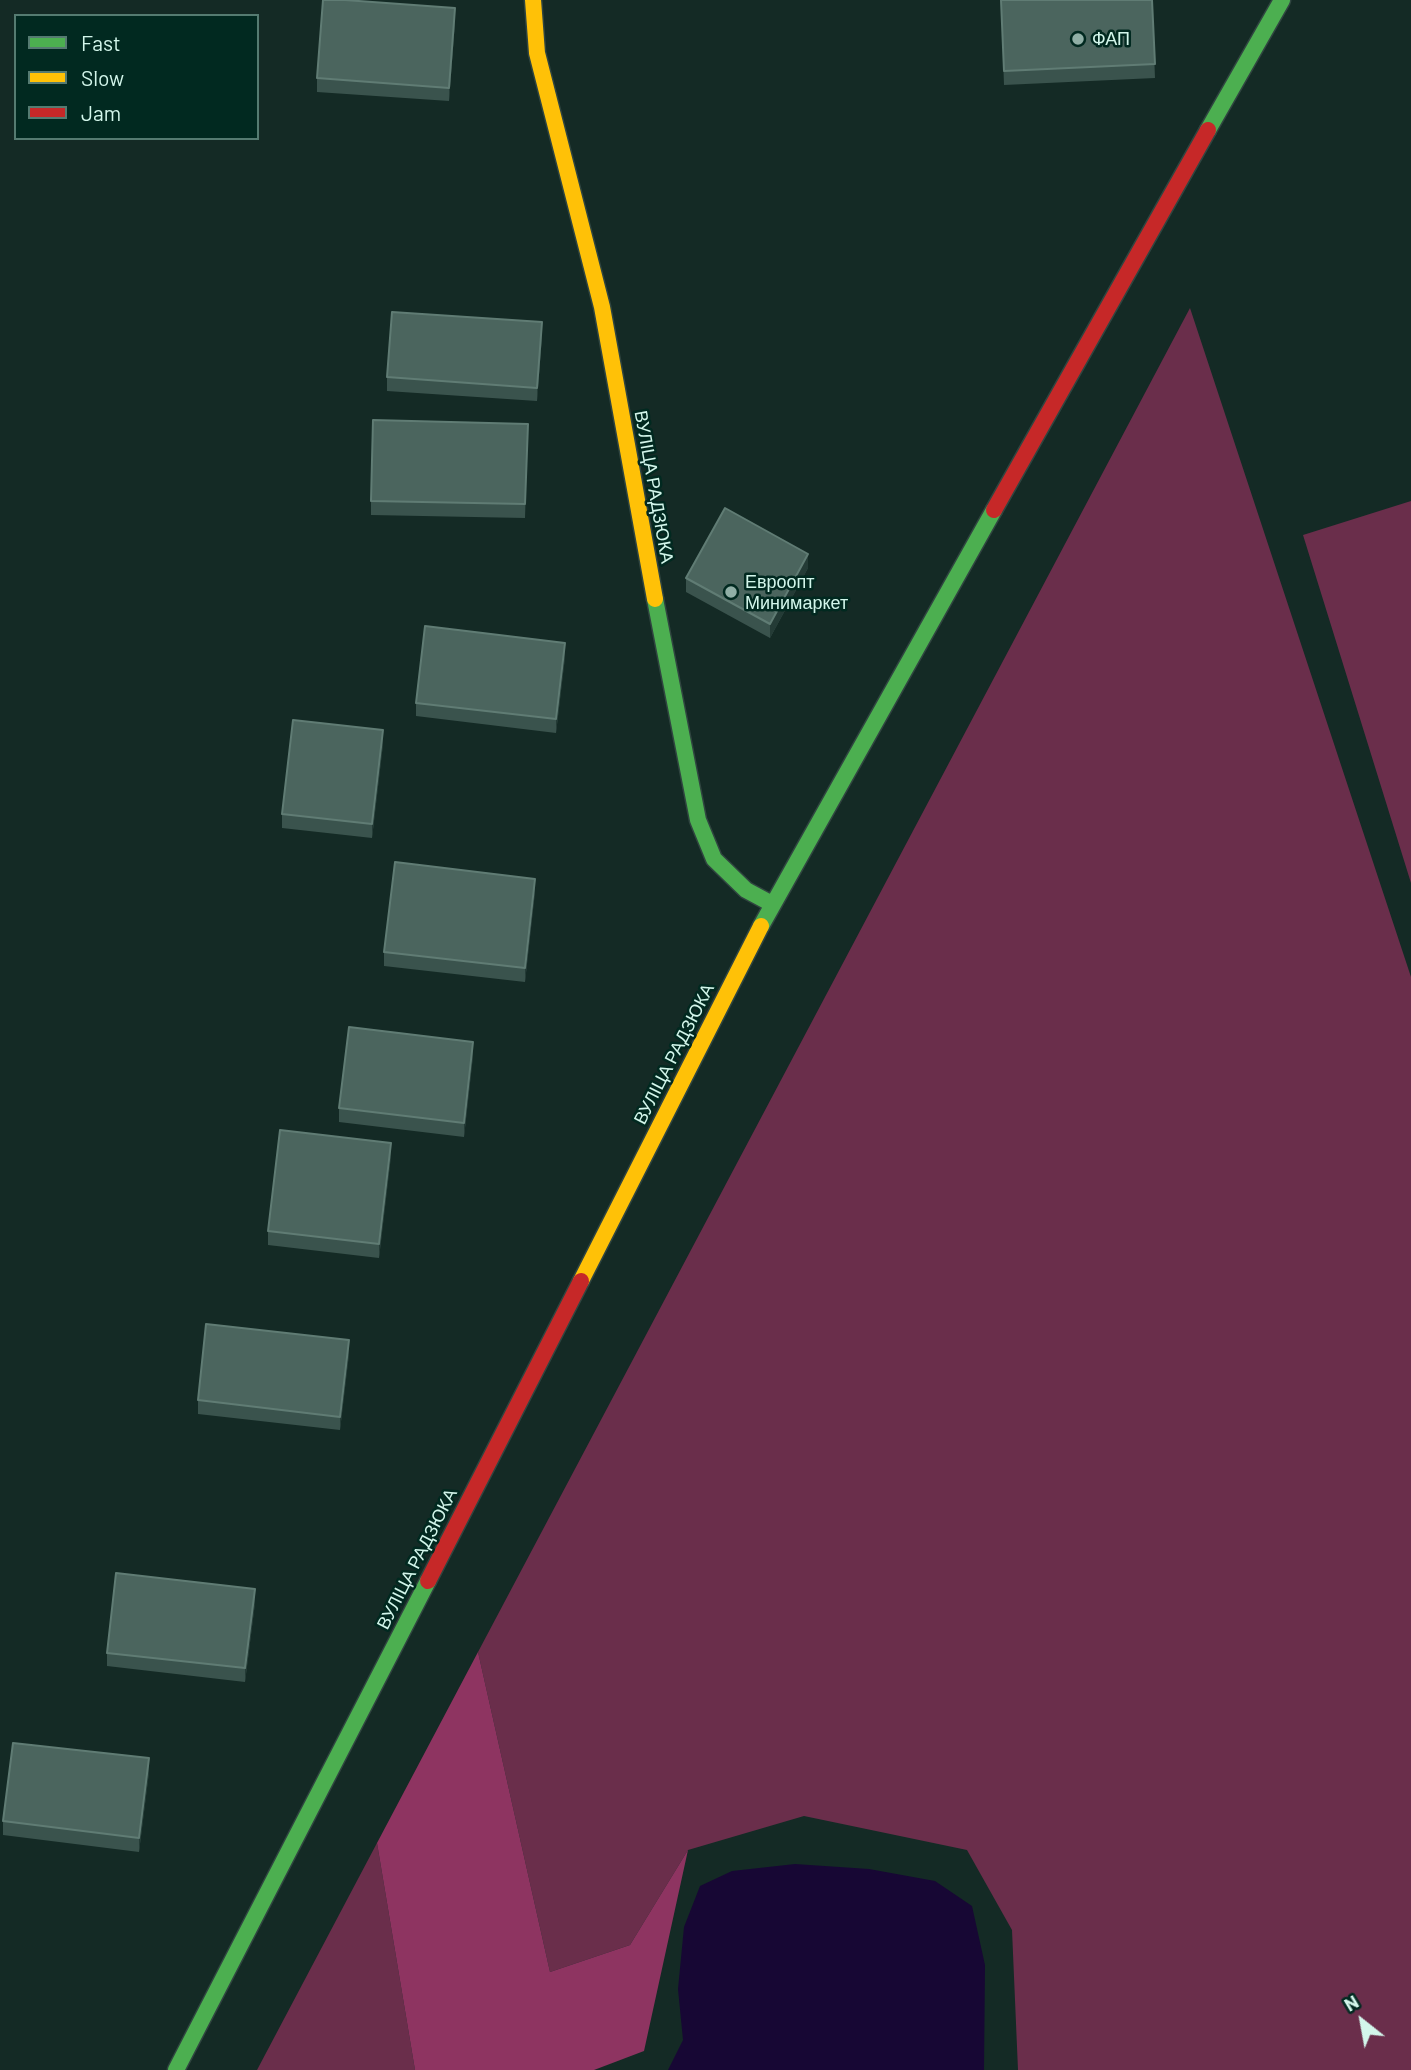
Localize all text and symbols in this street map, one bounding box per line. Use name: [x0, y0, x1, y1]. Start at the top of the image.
legend: [14, 14, 259, 140]
place label: ФАП: [1092, 28, 1130, 50]
text: Fast: [81, 30, 121, 55]
marker: ФАП: [1070, 31, 1086, 47]
text: Slow: [81, 65, 124, 90]
text: Jam: [81, 100, 121, 125]
street label: ВУЛІЦА РАДЗЮКА: [630, 409, 678, 565]
place label: Евроопт Минимаркет: [745, 571, 848, 614]
marker: Евроопт Минимаркет: [723, 584, 739, 600]
street label: ВУЛІЦА РАДЗЮКА: [629, 980, 719, 1128]
street label: ВУЛІЦА РАДЗЮКА: [372, 1485, 462, 1633]
north arrow: [1327, 1986, 1397, 2056]
text: N: [1340, 1989, 1362, 2016]

